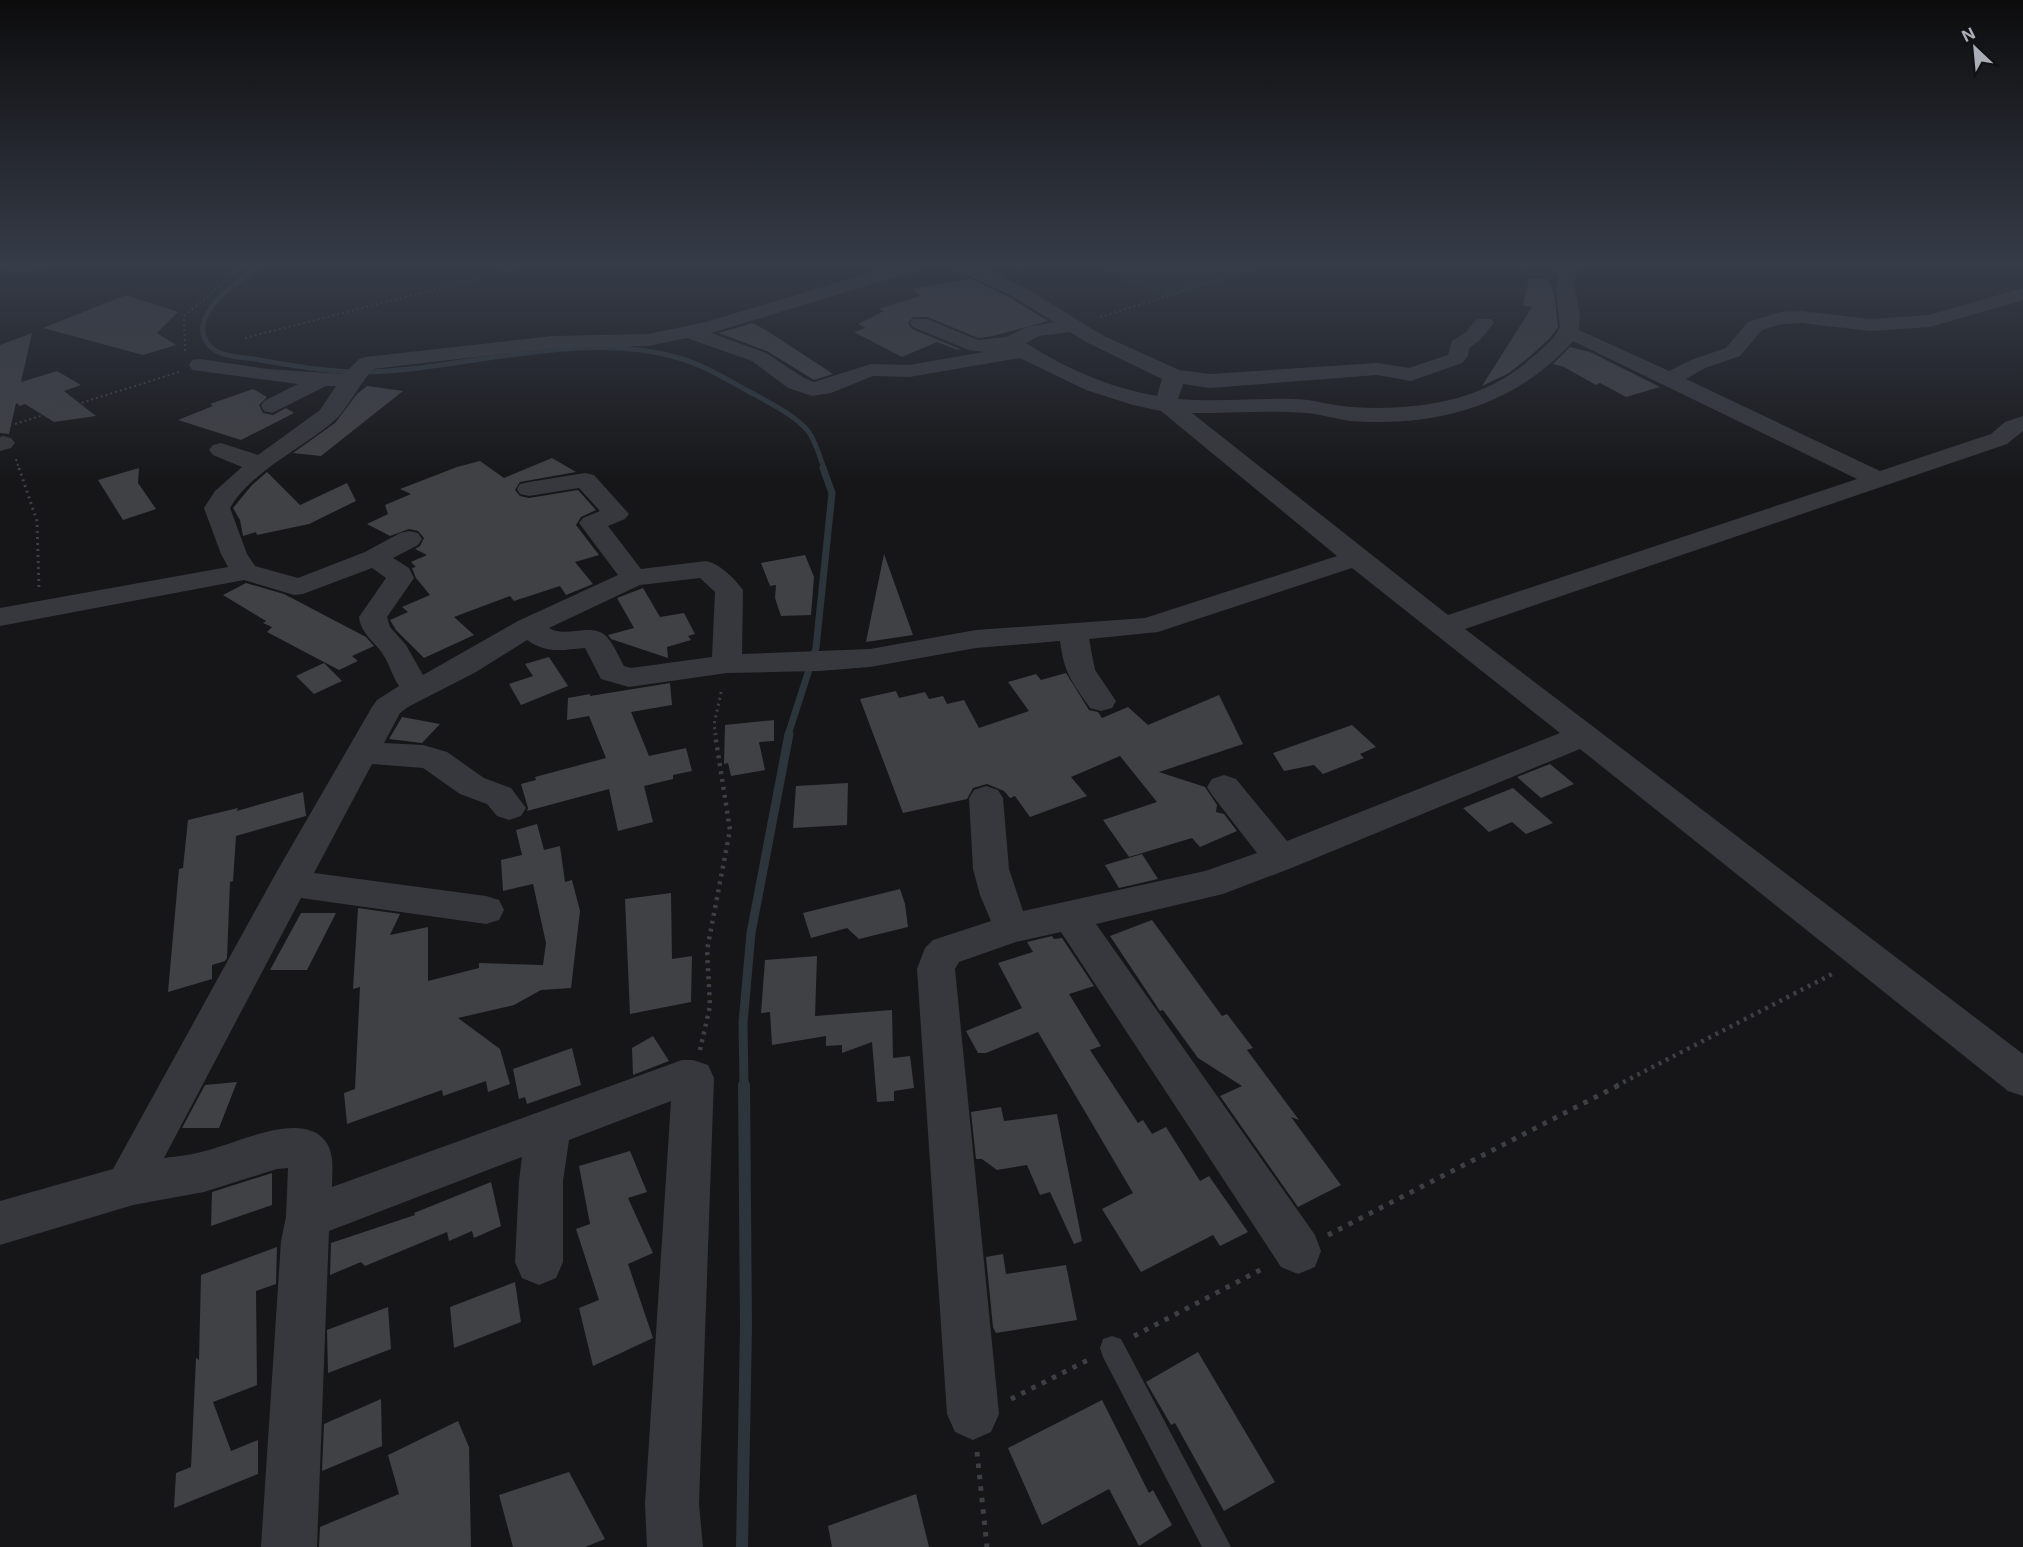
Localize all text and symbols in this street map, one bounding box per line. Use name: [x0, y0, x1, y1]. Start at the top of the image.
north arrow: [1945, 18, 2005, 78]
text: N: [1959, 23, 1978, 46]

